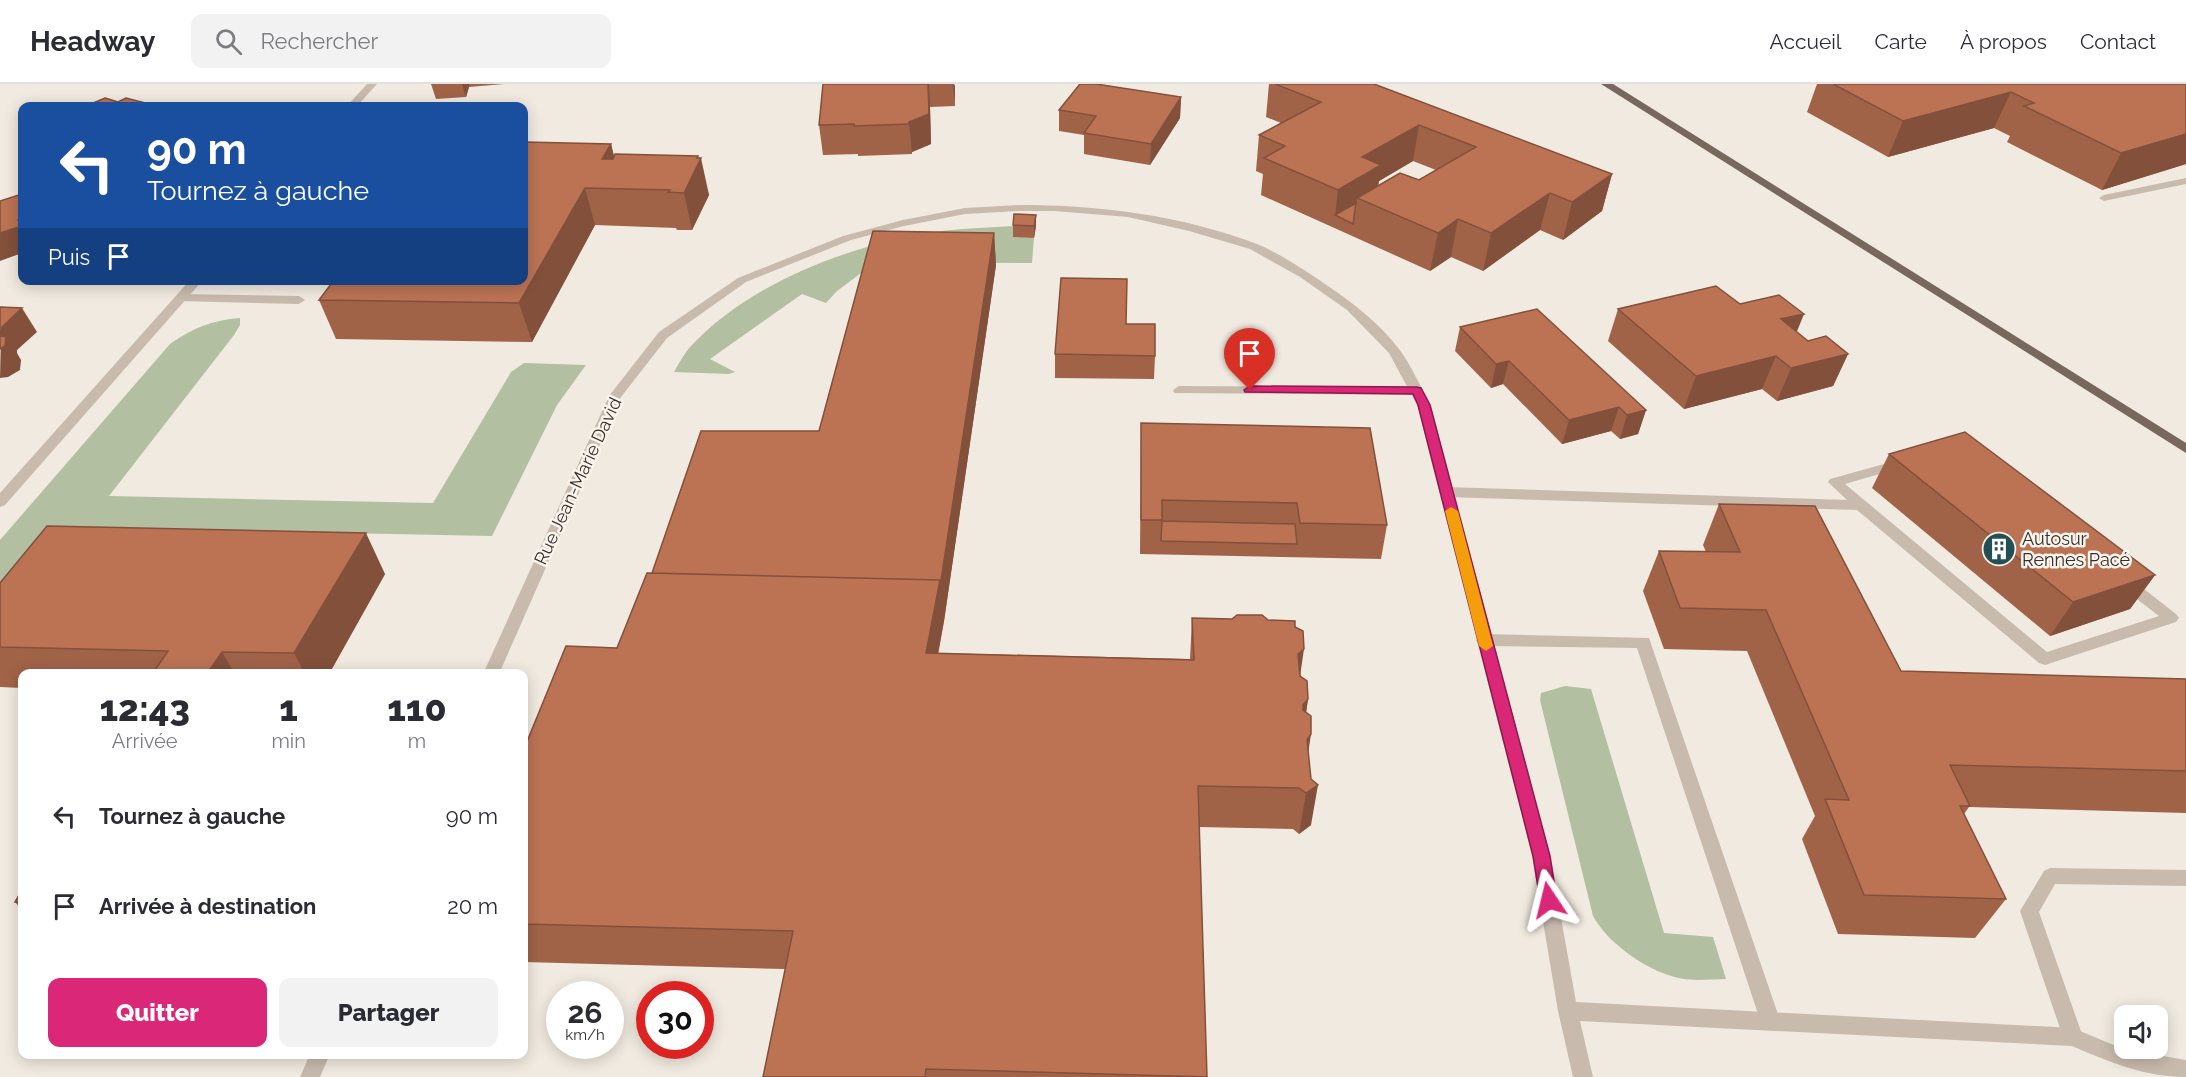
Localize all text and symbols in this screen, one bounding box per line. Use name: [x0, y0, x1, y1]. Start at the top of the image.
search box: [191, 14, 611, 68]
text: Headway: [30, 25, 155, 58]
icon: search: [212, 25, 245, 58]
text: Rechercher: [260, 28, 378, 54]
text: Accueil: [1770, 29, 1842, 54]
text: Carte: [1875, 29, 1927, 54]
text: À propos: [1960, 29, 2047, 54]
text: Contact: [2080, 29, 2156, 54]
text: 90 m: [147, 125, 247, 174]
icon: left: [48, 126, 126, 204]
text: Tournez à gauche: [147, 175, 369, 206]
icon: arrive: [102, 240, 135, 273]
text: Puis: [48, 244, 90, 270]
pin: [1224, 328, 1275, 390]
icon: arrive: [1233, 337, 1266, 370]
street label: Rue Jean-Marie David: [530, 394, 625, 568]
place label: Autosur Rennes Pacé: [2022, 528, 2131, 570]
building icon: Autosur Rennes Pacé: [1981, 531, 2017, 567]
text: 12:43: [99, 687, 190, 729]
text: 1: [279, 687, 298, 729]
text: 110: [387, 687, 447, 729]
text: Arrivée: [112, 729, 178, 753]
text: min: [271, 729, 306, 753]
text: m: [408, 729, 426, 753]
icon: left: [48, 800, 81, 833]
text: Tournez à gauche: [99, 803, 285, 829]
text: 90 m: [446, 803, 498, 829]
position arrow: [1517, 868, 1581, 932]
icon: arrive: [48, 890, 81, 923]
text: Arrivée à destination: [99, 893, 316, 919]
text: 20 m: [447, 893, 498, 919]
button: Quitter: [48, 978, 267, 1047]
button: Partager: [279, 978, 498, 1047]
speed limit sign: 30: [636, 981, 714, 1059]
text: 26: [567, 995, 603, 1030]
map controls: [2114, 1005, 2168, 1059]
button: sound: [2114, 1005, 2168, 1059]
text: km/h: [565, 1026, 605, 1044]

